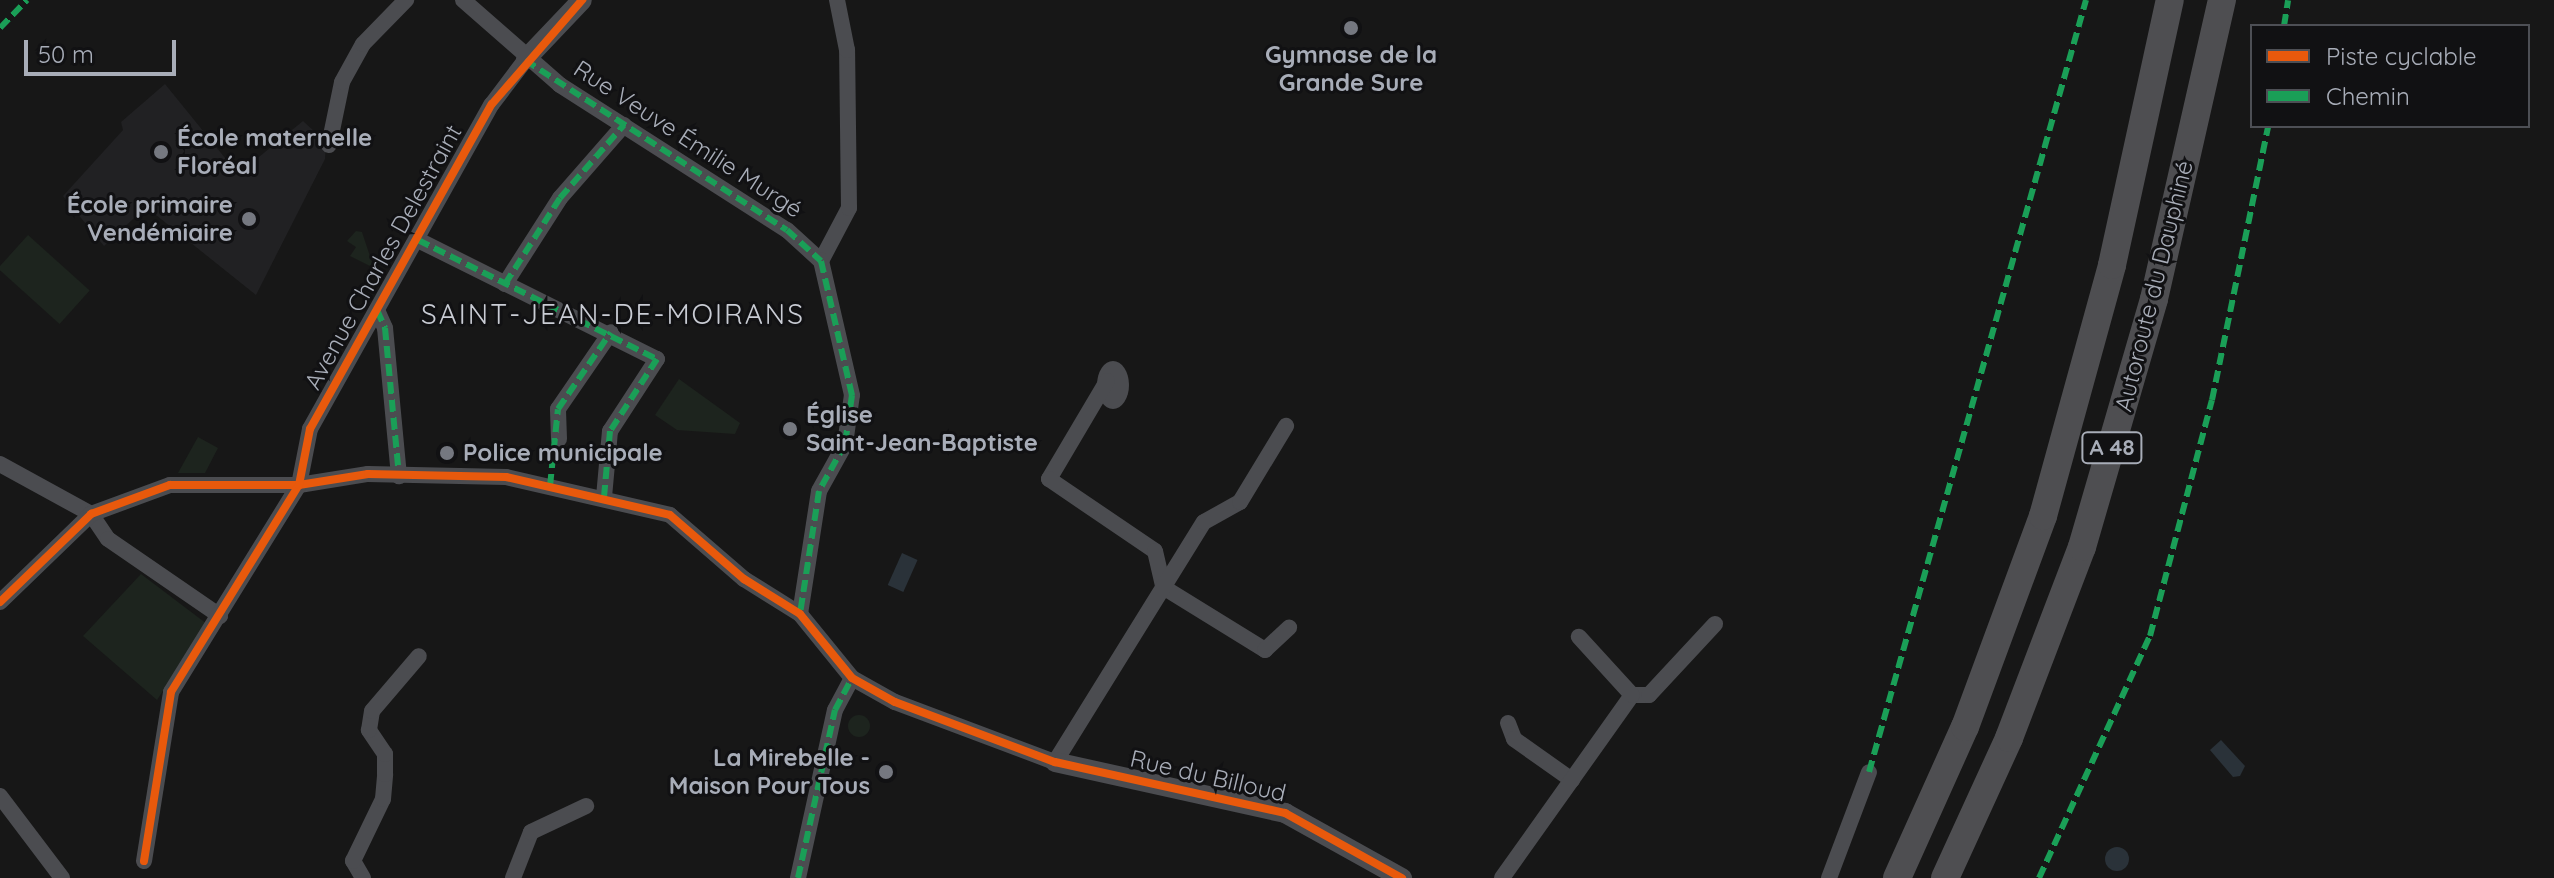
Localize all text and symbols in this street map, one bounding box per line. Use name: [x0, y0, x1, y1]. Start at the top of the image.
marker: Gymnase de la Grande Sure: [1342, 19, 1360, 37]
scale bar: [28, 24, 180, 74]
legend: [2250, 24, 2530, 128]
text: 50 m: [38, 39, 94, 69]
place label: Gymnase de la Grande Sure: [1265, 41, 1437, 97]
text: Piste cyclable: [2326, 41, 2477, 71]
street label: Rue Veuve Émilie Murgé: [568, 54, 808, 224]
text: Chemin: [2326, 81, 2410, 111]
street label: Avenue Charles Delestraint: [298, 120, 468, 394]
place label: École maternelle Floréal: [177, 124, 372, 180]
marker: École maternelle Floréal: [152, 143, 170, 161]
street label: Autoroute du Dauphiné: [2109, 158, 2199, 414]
place label: École primaire Vendémiaire: [67, 191, 233, 247]
marker: École primaire Vendémiaire: [240, 210, 258, 228]
district label: SAINT-JEAN-DE-MOIRANS: [421, 297, 805, 331]
place label: Église Saint-Jean-Baptiste: [806, 401, 1038, 457]
marker: Église Saint-Jean-Baptiste: [781, 420, 799, 438]
road number: A 48: [2080, 430, 2144, 466]
place label: Police municipale: [463, 439, 663, 467]
marker: Police municipale: [438, 444, 456, 462]
place label: La Mirebelle - Maison Pour Tous: [669, 744, 870, 800]
street label: Rue du Billoud: [1127, 744, 1289, 808]
marker: La Mirebelle - Maison Pour Tous: [877, 763, 895, 781]

